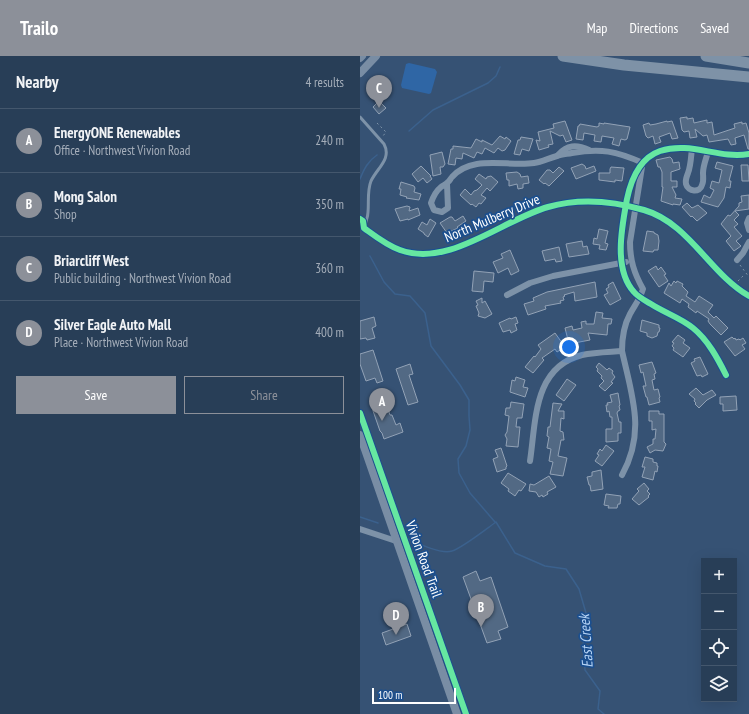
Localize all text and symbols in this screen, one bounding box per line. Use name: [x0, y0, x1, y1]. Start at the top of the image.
text: Trailo: [20, 16, 58, 40]
text: Map: [587, 19, 607, 37]
text: Directions: [629, 19, 678, 37]
text: Saved: [700, 19, 729, 37]
text: Nearby: [16, 71, 59, 93]
text: 4 results: [305, 74, 344, 91]
pin: C: [366, 75, 392, 108]
text: EnergyONE Renewables: [54, 123, 180, 142]
text: A: [26, 132, 32, 149]
text: 240 m: [315, 132, 344, 149]
text: Office · Northwest Vivion Road: [54, 142, 190, 159]
text: Mong Salon: [54, 187, 117, 206]
street label: North Mulberry Drive: [442, 190, 543, 246]
text: B: [26, 196, 32, 213]
text: 350 m: [315, 196, 344, 213]
text: Shop: [54, 206, 77, 223]
text: Briarcliff West: [54, 251, 129, 270]
text: C: [26, 260, 32, 277]
text: 360 m: [315, 260, 344, 277]
text: Public building · Northwest Vivion Road: [54, 270, 231, 287]
text: Silver Eagle Auto Mall: [54, 315, 171, 334]
text: D: [26, 324, 32, 341]
text: 400 m: [315, 324, 344, 341]
text: Place · Northwest Vivion Road: [54, 334, 188, 351]
your location: [559, 337, 579, 357]
button: Save: [16, 376, 176, 414]
button: Share: [184, 376, 344, 414]
pin: A: [369, 388, 395, 421]
street label: Vivion Road Trail: [401, 517, 446, 601]
map controls: [701, 558, 737, 702]
button: +: [701, 558, 737, 594]
pin: B: [468, 594, 494, 627]
button: −: [701, 594, 737, 630]
pin: D: [383, 602, 409, 635]
water label: East Creek: [574, 611, 597, 668]
button: locate: [701, 630, 737, 666]
button: layers: [701, 666, 737, 702]
scale bar: [372, 686, 456, 705]
text: 100 m: [378, 688, 402, 702]

